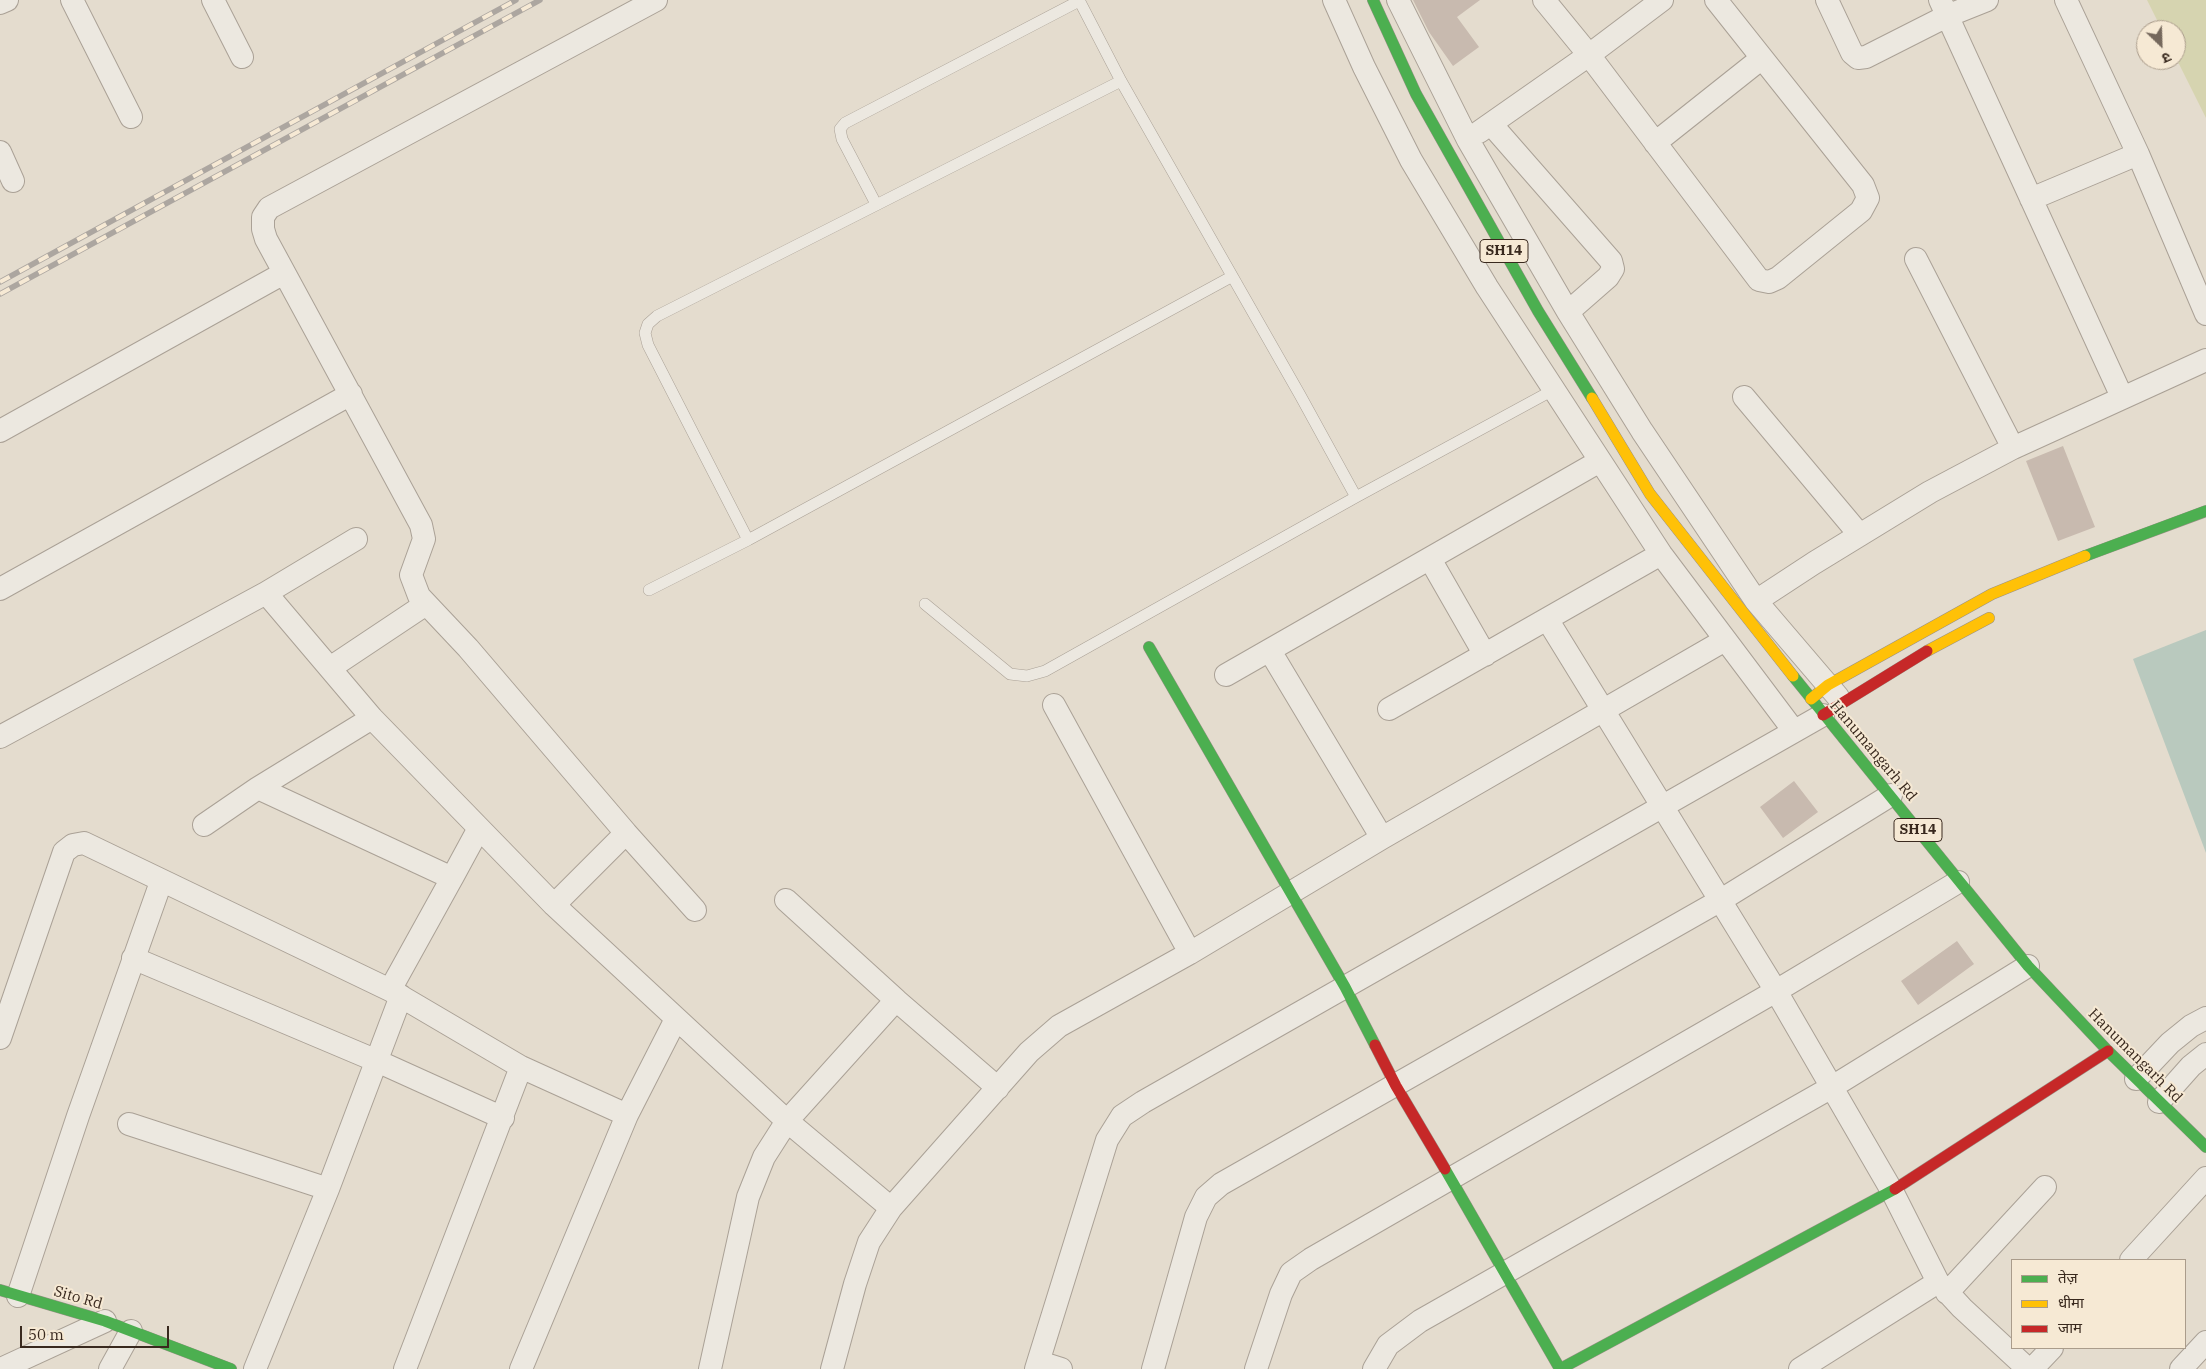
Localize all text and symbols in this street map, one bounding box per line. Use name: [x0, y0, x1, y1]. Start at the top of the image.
north arrow: [2136, 20, 2186, 70]
text: उ: [2159, 48, 2174, 68]
road number: SH14: [1480, 240, 1528, 262]
street label: Hanumangarh Rd: [1826, 697, 1920, 805]
road number: SH14: [1894, 818, 1942, 842]
street label: Hanumangarh Rd: [2084, 1005, 2186, 1107]
legend: [2011, 1259, 2186, 1349]
text: तेज़: [2058, 1268, 2078, 1287]
street label: Sito Rd: [52, 1282, 104, 1314]
text: धीमा: [2058, 1293, 2084, 1312]
scale bar: [22, 1316, 171, 1348]
text: जाम: [2058, 1318, 2082, 1337]
text: 50 m: [28, 1325, 64, 1344]

